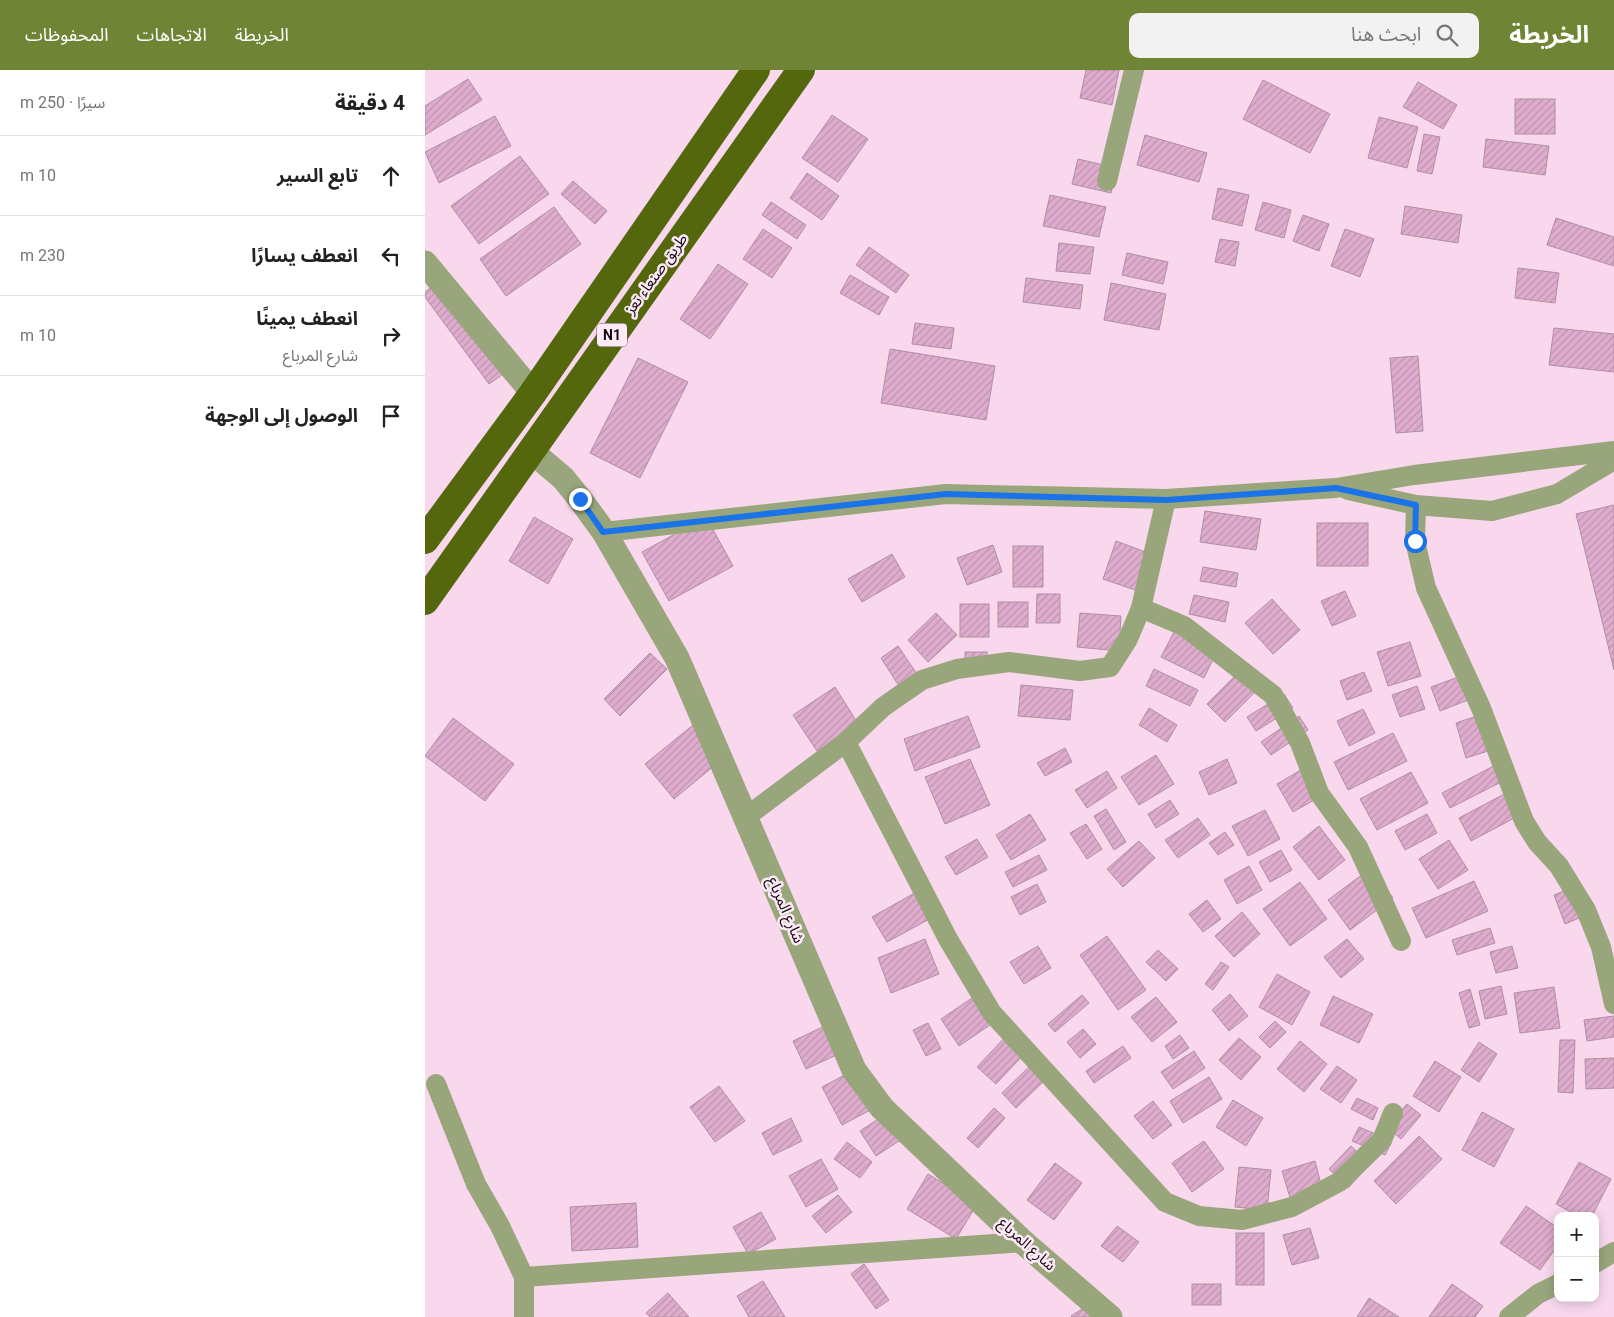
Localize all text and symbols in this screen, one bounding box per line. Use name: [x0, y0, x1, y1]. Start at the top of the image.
search box: [1129, 13, 1479, 58]
icon: search: [1433, 21, 1461, 49]
text: الخريطة: [1509, 21, 1589, 49]
text: ابحث هنا: [1351, 23, 1421, 46]
text: المحفوظات: [25, 24, 109, 45]
text: الاتجاهات: [137, 24, 207, 45]
text: الخريطة: [235, 24, 289, 45]
text: 4 دقيقة: [335, 91, 405, 115]
text: سيرًا · 250 m: [20, 93, 105, 112]
icon: ahead: [377, 162, 405, 190]
text: تابع السير: [277, 164, 358, 187]
text: 10 m: [20, 166, 56, 185]
street label: طريق صنعاء تعز: [620, 230, 692, 319]
icon: left: [377, 242, 405, 270]
text: انعطف يسارًا: [251, 244, 358, 267]
text: 230 m: [20, 246, 65, 265]
text: انعطف يمينًا: [256, 307, 358, 330]
icon: right: [377, 322, 405, 350]
road number: N1: [597, 324, 627, 346]
text: 10 m: [20, 326, 56, 345]
text: شارع المرباع: [283, 346, 358, 365]
icon: arrive: [377, 402, 405, 430]
text: الوصول إلى الوجهة: [205, 404, 358, 427]
route end: [569, 488, 592, 511]
route start: [1404, 530, 1427, 553]
street label: شارع المرباع: [761, 874, 808, 947]
map controls: [1554, 1212, 1599, 1302]
button: +: [1554, 1212, 1599, 1257]
street label: شارع المرباع: [993, 1214, 1059, 1277]
button: −: [1554, 1257, 1599, 1302]

